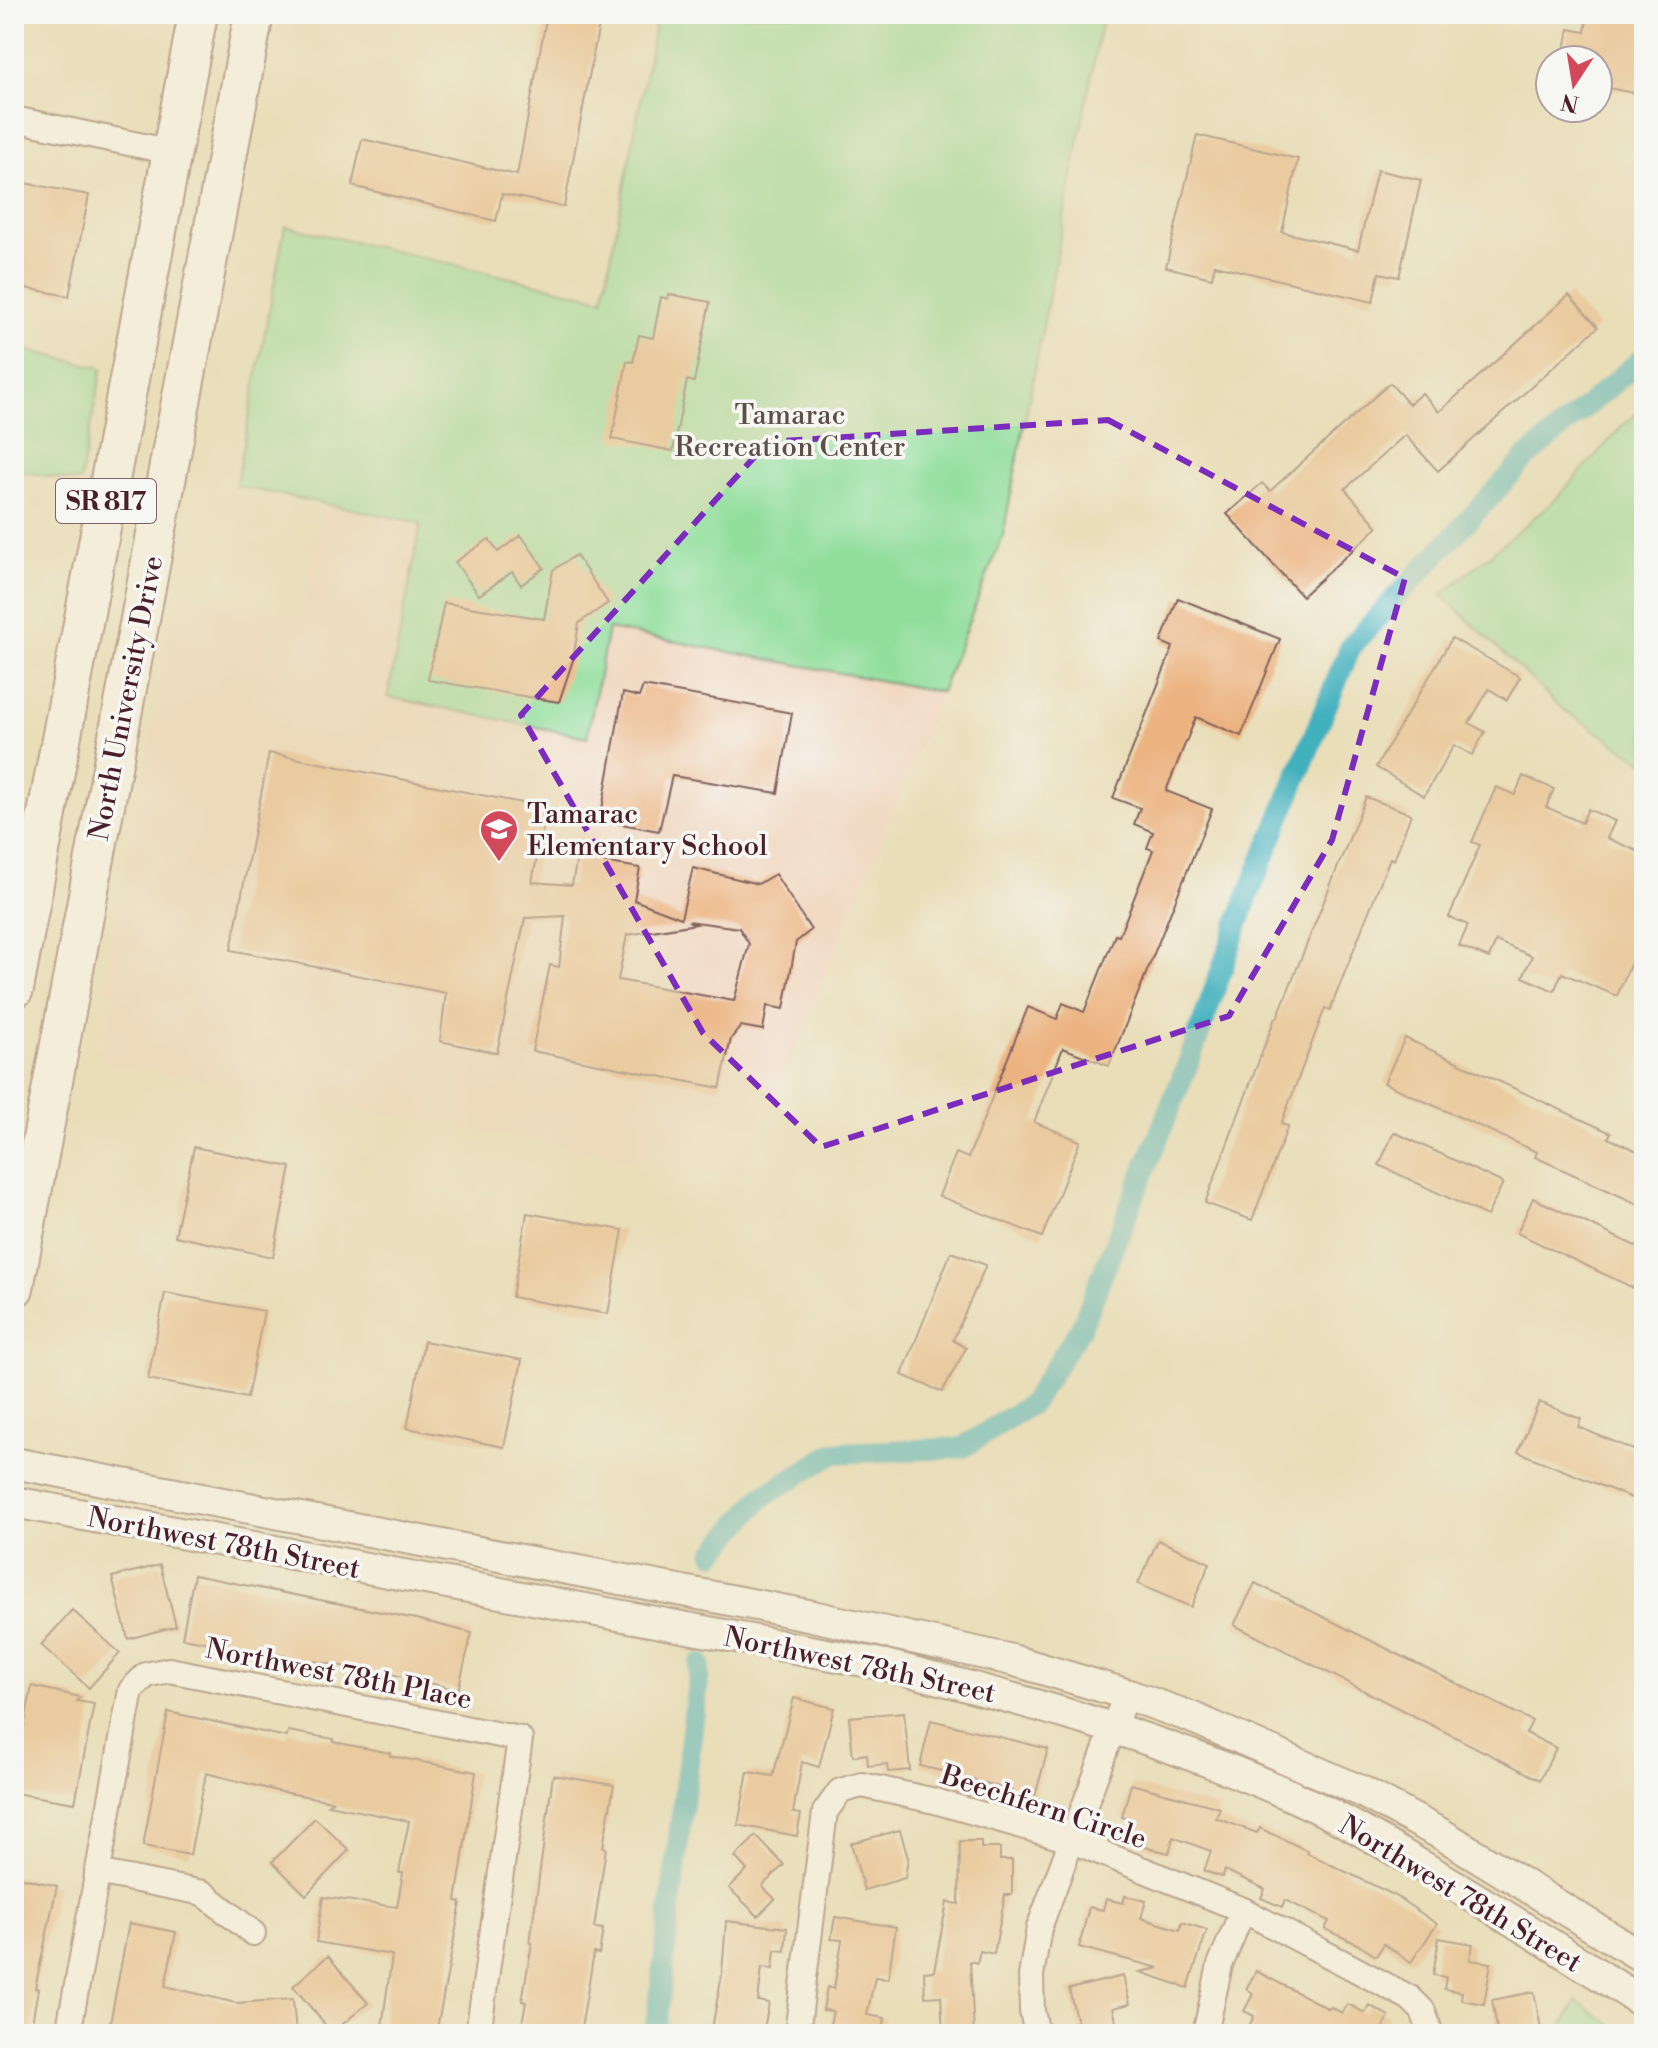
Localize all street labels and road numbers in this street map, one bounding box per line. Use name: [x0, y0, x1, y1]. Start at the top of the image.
road number: SR 817: [56, 479, 156, 523]
street label: North University Drive: [82, 553, 171, 844]
street label: Northwest 78th Street: [85, 1500, 363, 1587]
street label: Northwest 78th Street: [721, 1620, 999, 1711]
street label: Northwest 78th Place: [203, 1631, 475, 1717]
street label: Beechfern Circle: [935, 1757, 1151, 1857]
street label: Northwest 78th Street: [1333, 1808, 1588, 1981]

